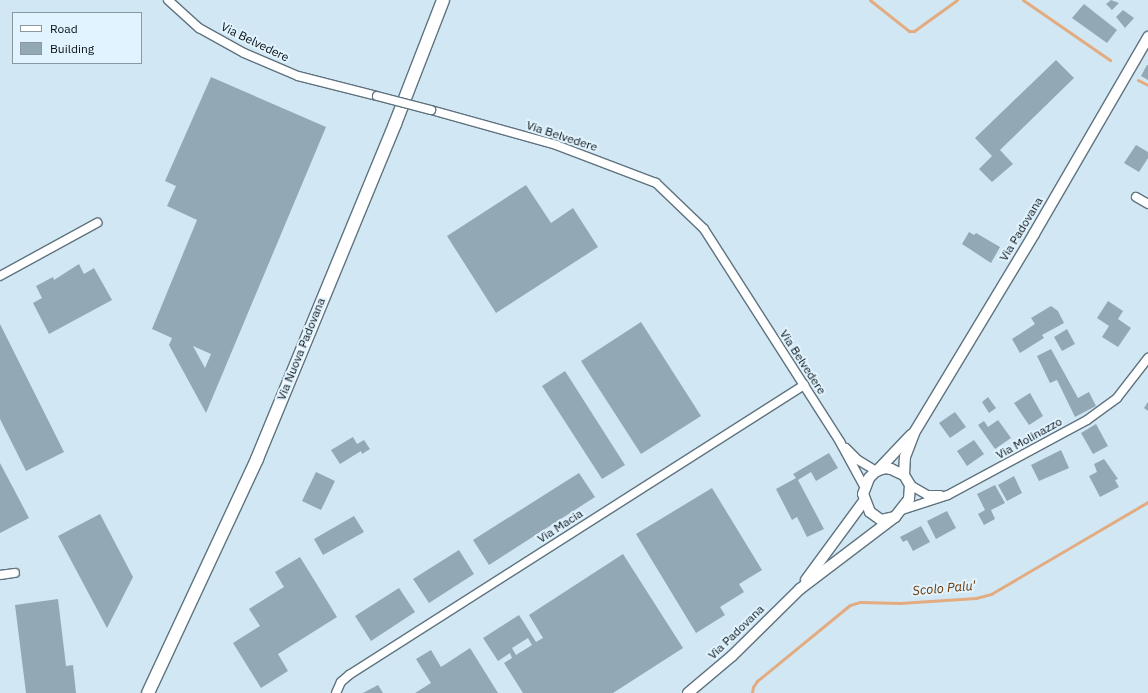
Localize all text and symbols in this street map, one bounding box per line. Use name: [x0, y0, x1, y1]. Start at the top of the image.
legend: [12, 12, 142, 64]
street label: Via Belvedere: [219, 19, 291, 65]
text: Road: [50, 21, 78, 36]
text: Building: [50, 41, 94, 56]
street label: Via Belvedere: [525, 118, 599, 154]
street label: Via Padovana: [996, 194, 1046, 264]
street label: Via Nuova Padovana: [274, 296, 328, 402]
street label: Via Belvedere: [777, 327, 829, 397]
street label: Via Molinazzo: [993, 414, 1065, 462]
street label: Via Macia: [535, 506, 585, 546]
water label: Scolo Palu': [912, 578, 976, 600]
street label: Via Padovana: [705, 602, 767, 662]

